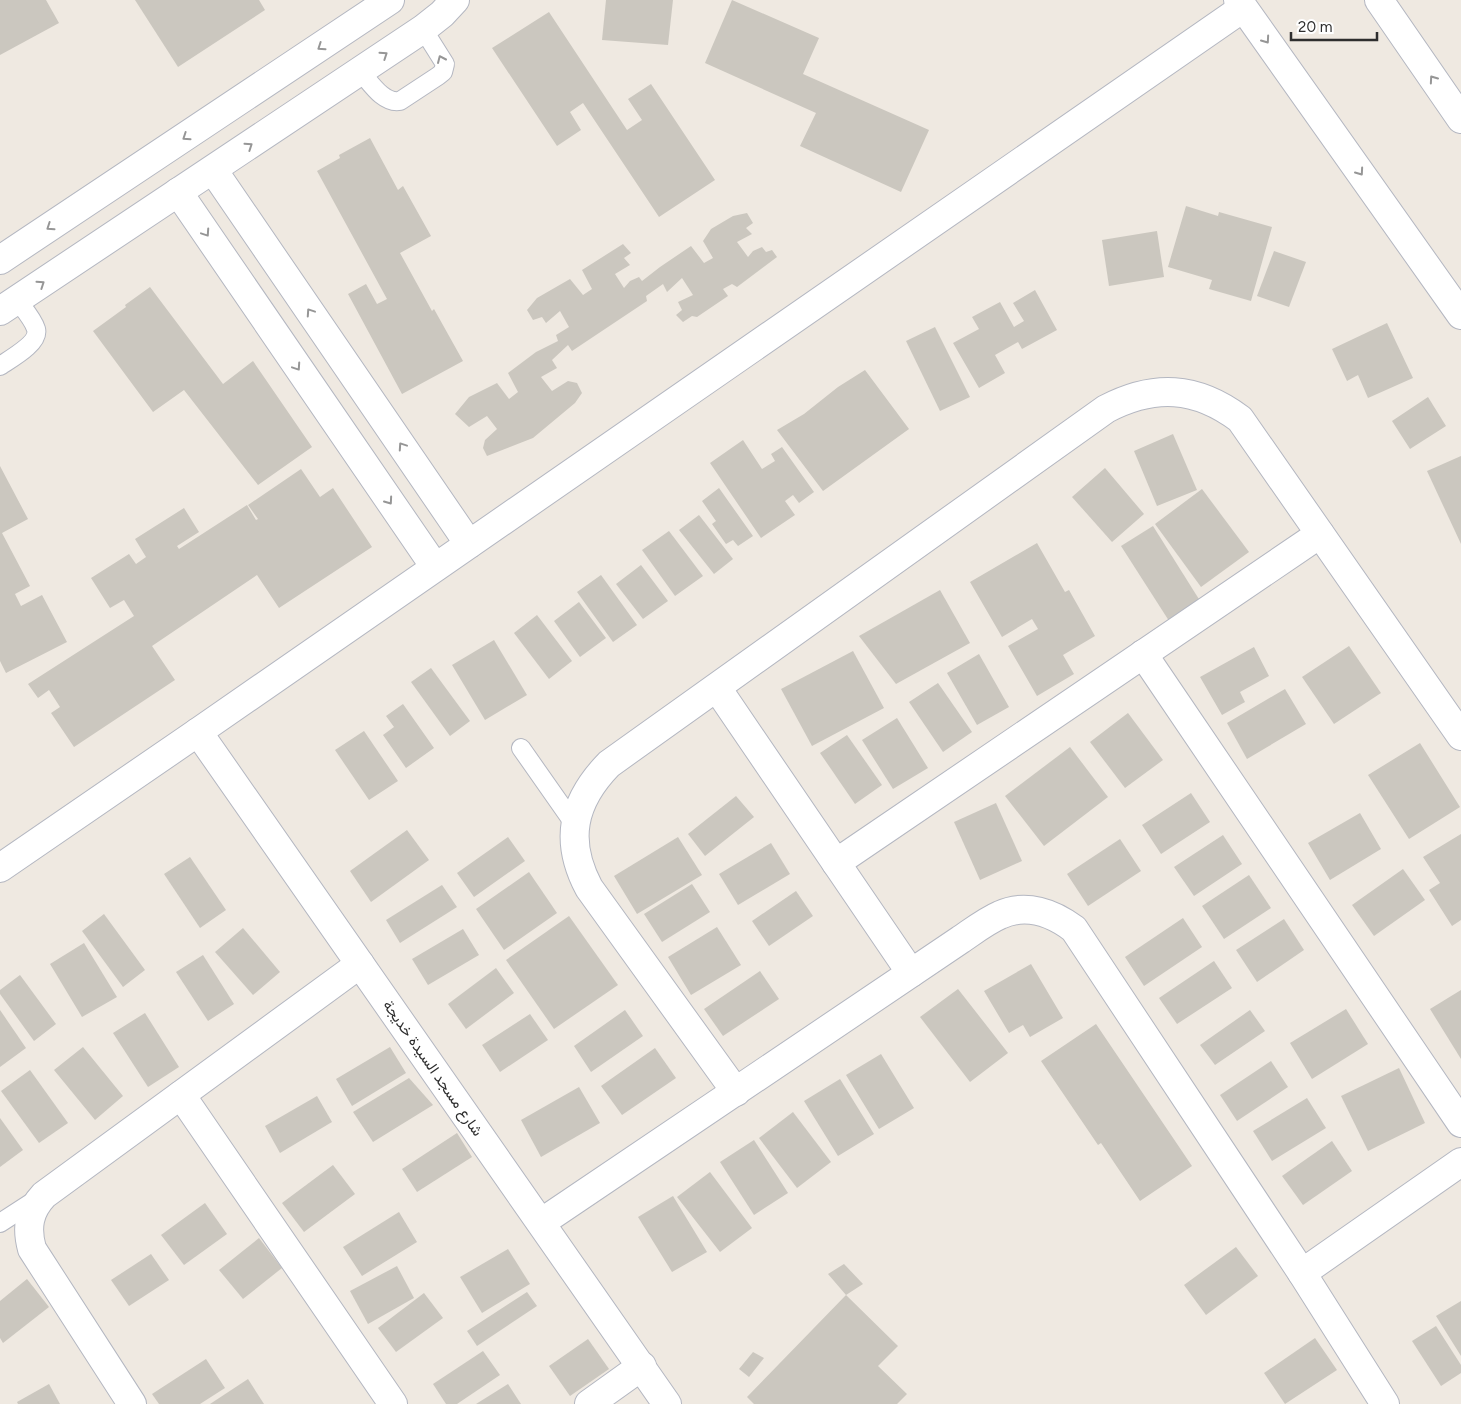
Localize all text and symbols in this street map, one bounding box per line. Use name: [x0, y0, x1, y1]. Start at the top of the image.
scale bar: [1291, 10, 1377, 42]
text: 20 m: [1298, 18, 1332, 36]
one-way arrow: [1260, 34, 1269, 44]
one-way arrow: [317, 40, 326, 50]
one-way arrow: [378, 52, 388, 61]
one-way arrow: [437, 55, 447, 64]
one-way arrow: [1430, 75, 1439, 85]
one-way arrow: [182, 130, 191, 140]
one-way arrow: [244, 142, 253, 152]
one-way arrow: [1354, 167, 1363, 176]
one-way arrow: [47, 221, 56, 230]
one-way arrow: [200, 227, 209, 236]
one-way arrow: [35, 281, 44, 290]
one-way arrow: [307, 308, 316, 317]
one-way arrow: [291, 361, 300, 371]
one-way arrow: [399, 442, 408, 451]
one-way arrow: [383, 495, 392, 504]
street label: شارع مسجد السيدة خديجة: [378, 997, 487, 1141]

